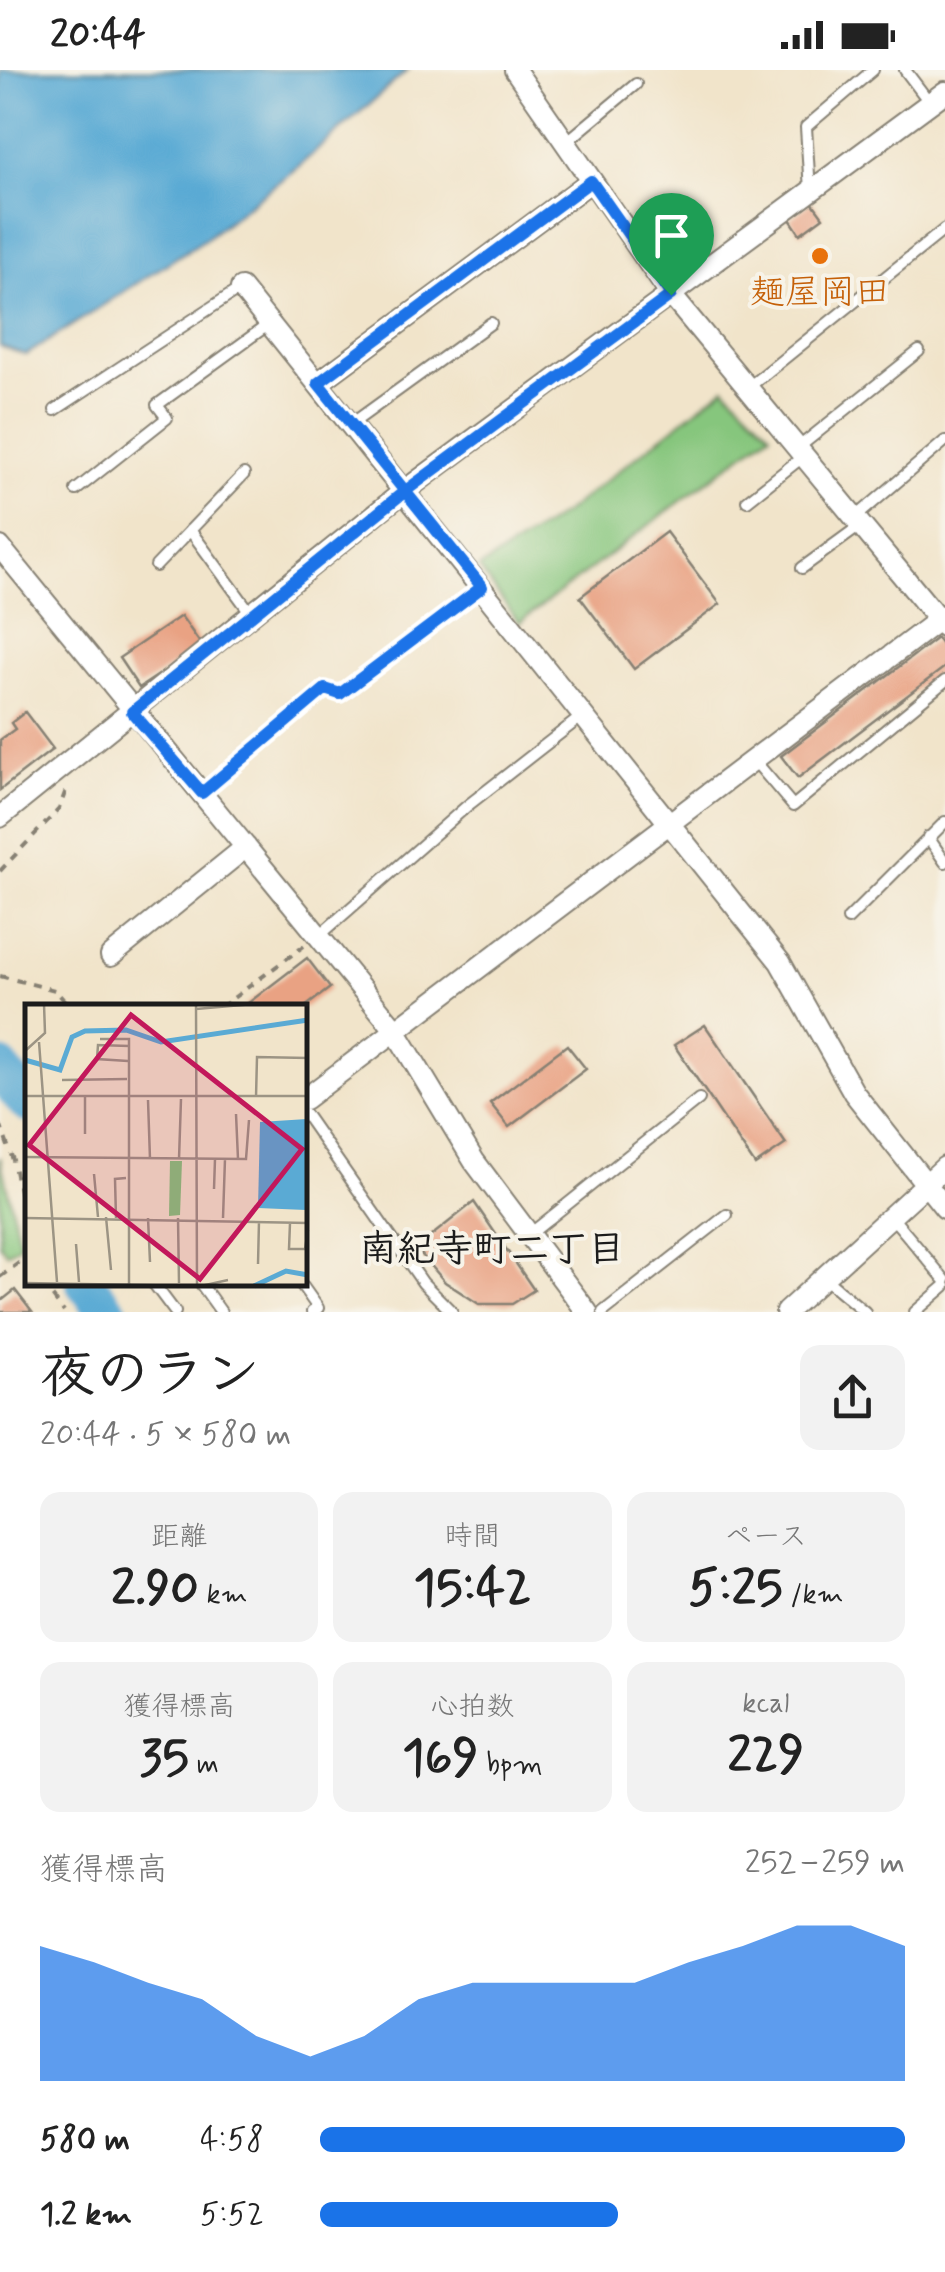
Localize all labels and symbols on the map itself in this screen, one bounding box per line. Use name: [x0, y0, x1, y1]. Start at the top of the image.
pin: [629, 193, 714, 296]
marker: 麺屋岡田: [809, 245, 831, 267]
place label: 麺屋岡田: [750, 270, 890, 316]
inset map: [25, 1004, 308, 1287]
district label: 南紀寺町二丁目: [359, 1226, 625, 1275]

